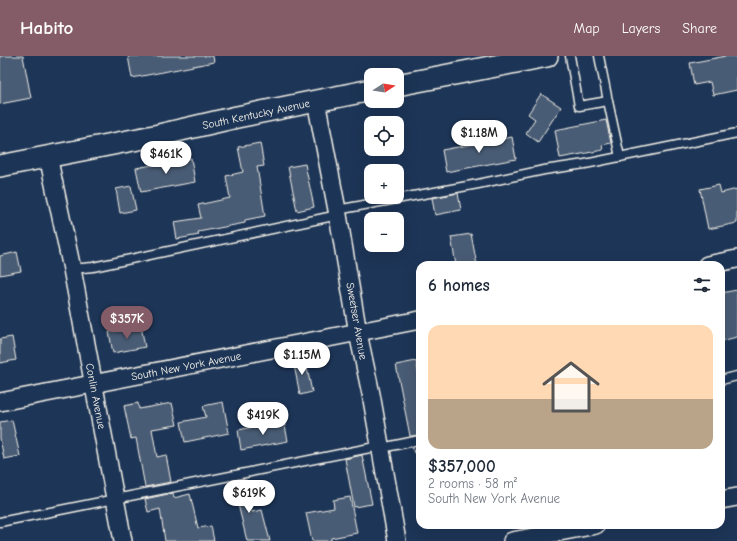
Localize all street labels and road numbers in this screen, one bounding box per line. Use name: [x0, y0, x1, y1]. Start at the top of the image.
street label: South Kentucky Avenue: [201, 97, 311, 132]
street label: Sweetser Avenue: [343, 281, 370, 361]
street label: South New York Avenue: [130, 349, 243, 384]
street label: Conlin Avenue: [83, 362, 108, 431]

